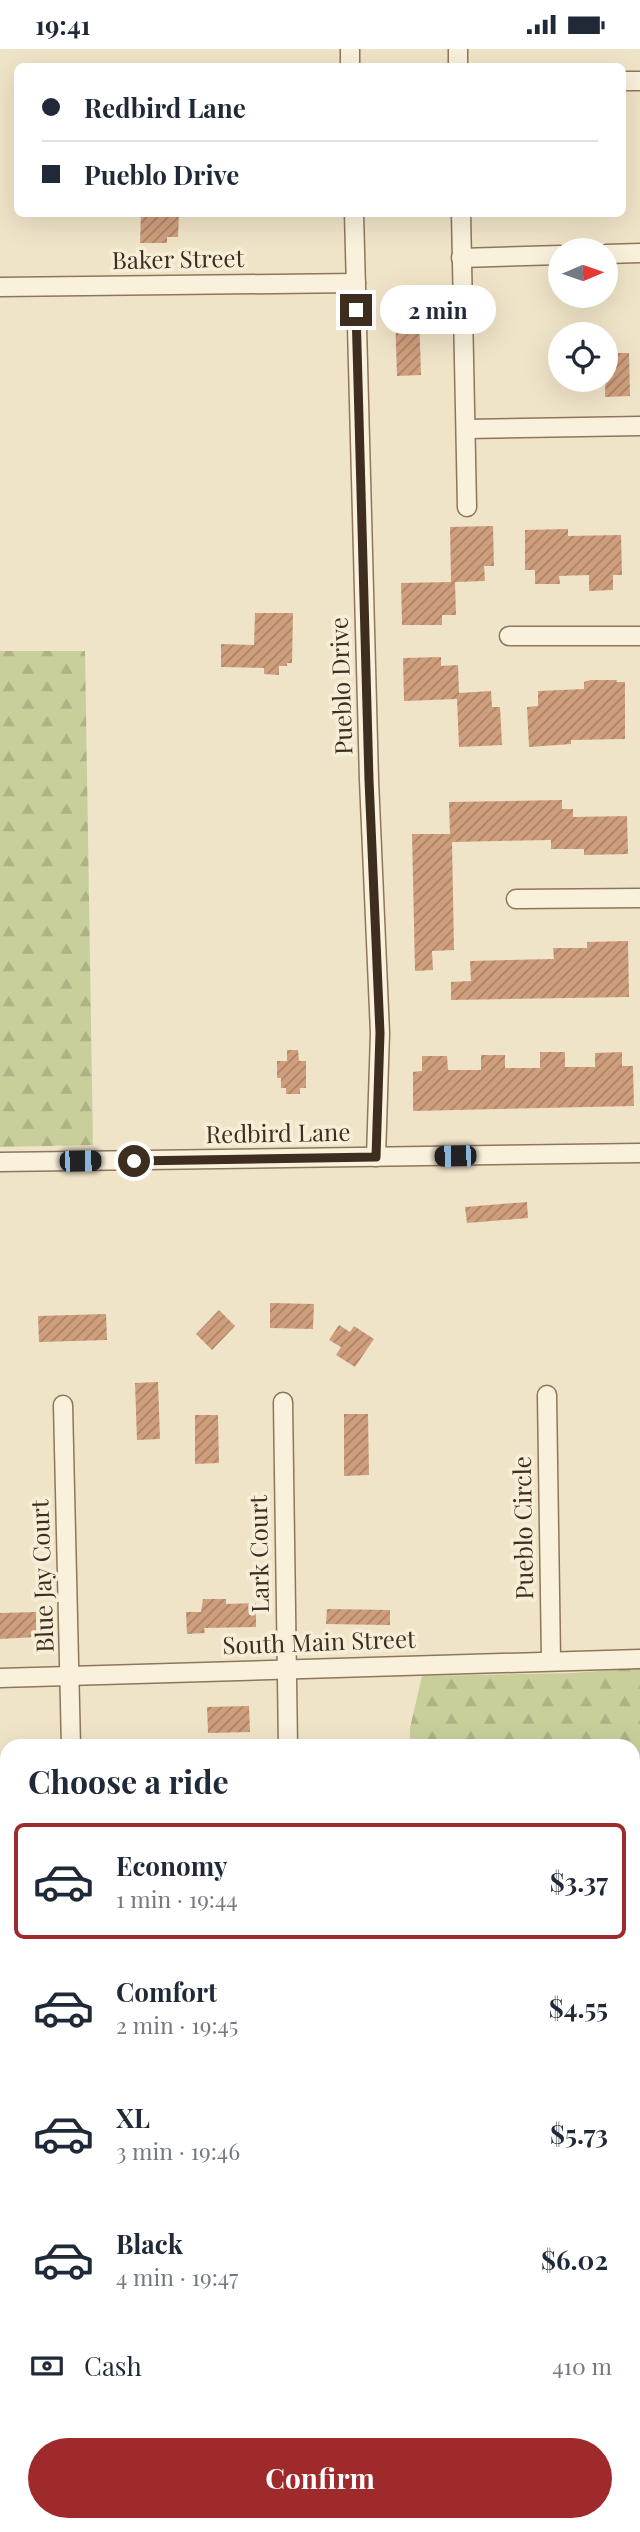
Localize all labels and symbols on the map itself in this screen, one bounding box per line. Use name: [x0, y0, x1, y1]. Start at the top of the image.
north arrow: [548, 238, 618, 308]
street label: Baker Street: [112, 241, 245, 275]
callout: 2 min: [380, 285, 496, 335]
route end: [340, 294, 372, 326]
street label: Pueblo Drive: [322, 617, 358, 756]
street label: Redbird Lane: [205, 1115, 351, 1149]
route start: [118, 1145, 150, 1177]
car: [434, 1145, 477, 1167]
car: [59, 1150, 102, 1172]
street label: Pueblo Circle: [505, 1456, 539, 1600]
street label: Lark Court: [241, 1494, 275, 1613]
street label: Blue Jay Court: [22, 1499, 60, 1653]
street label: South Main Street: [222, 1622, 417, 1660]

